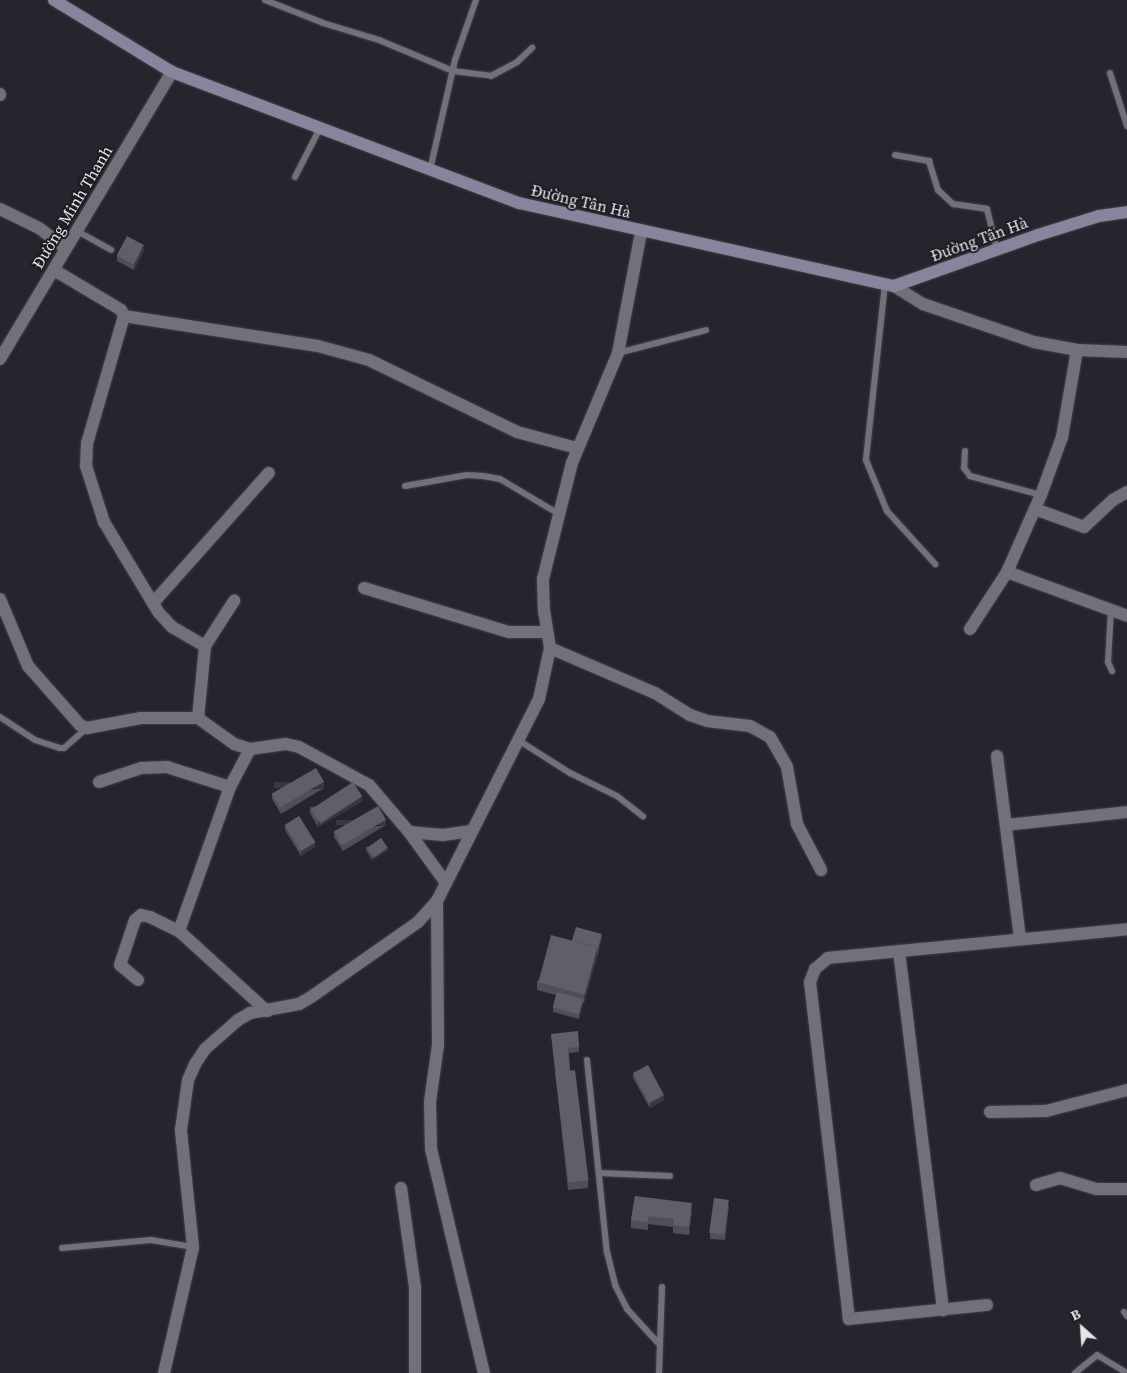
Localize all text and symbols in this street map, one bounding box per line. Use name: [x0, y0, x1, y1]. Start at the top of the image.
street label: Đường Minh Thanh: [28, 142, 116, 272]
street label: Đường Tân Hà: [529, 180, 633, 222]
street label: Đường Tân Hà: [928, 213, 1030, 265]
north arrow: [1057, 1303, 1107, 1353]
text: B: [1067, 1304, 1084, 1326]

